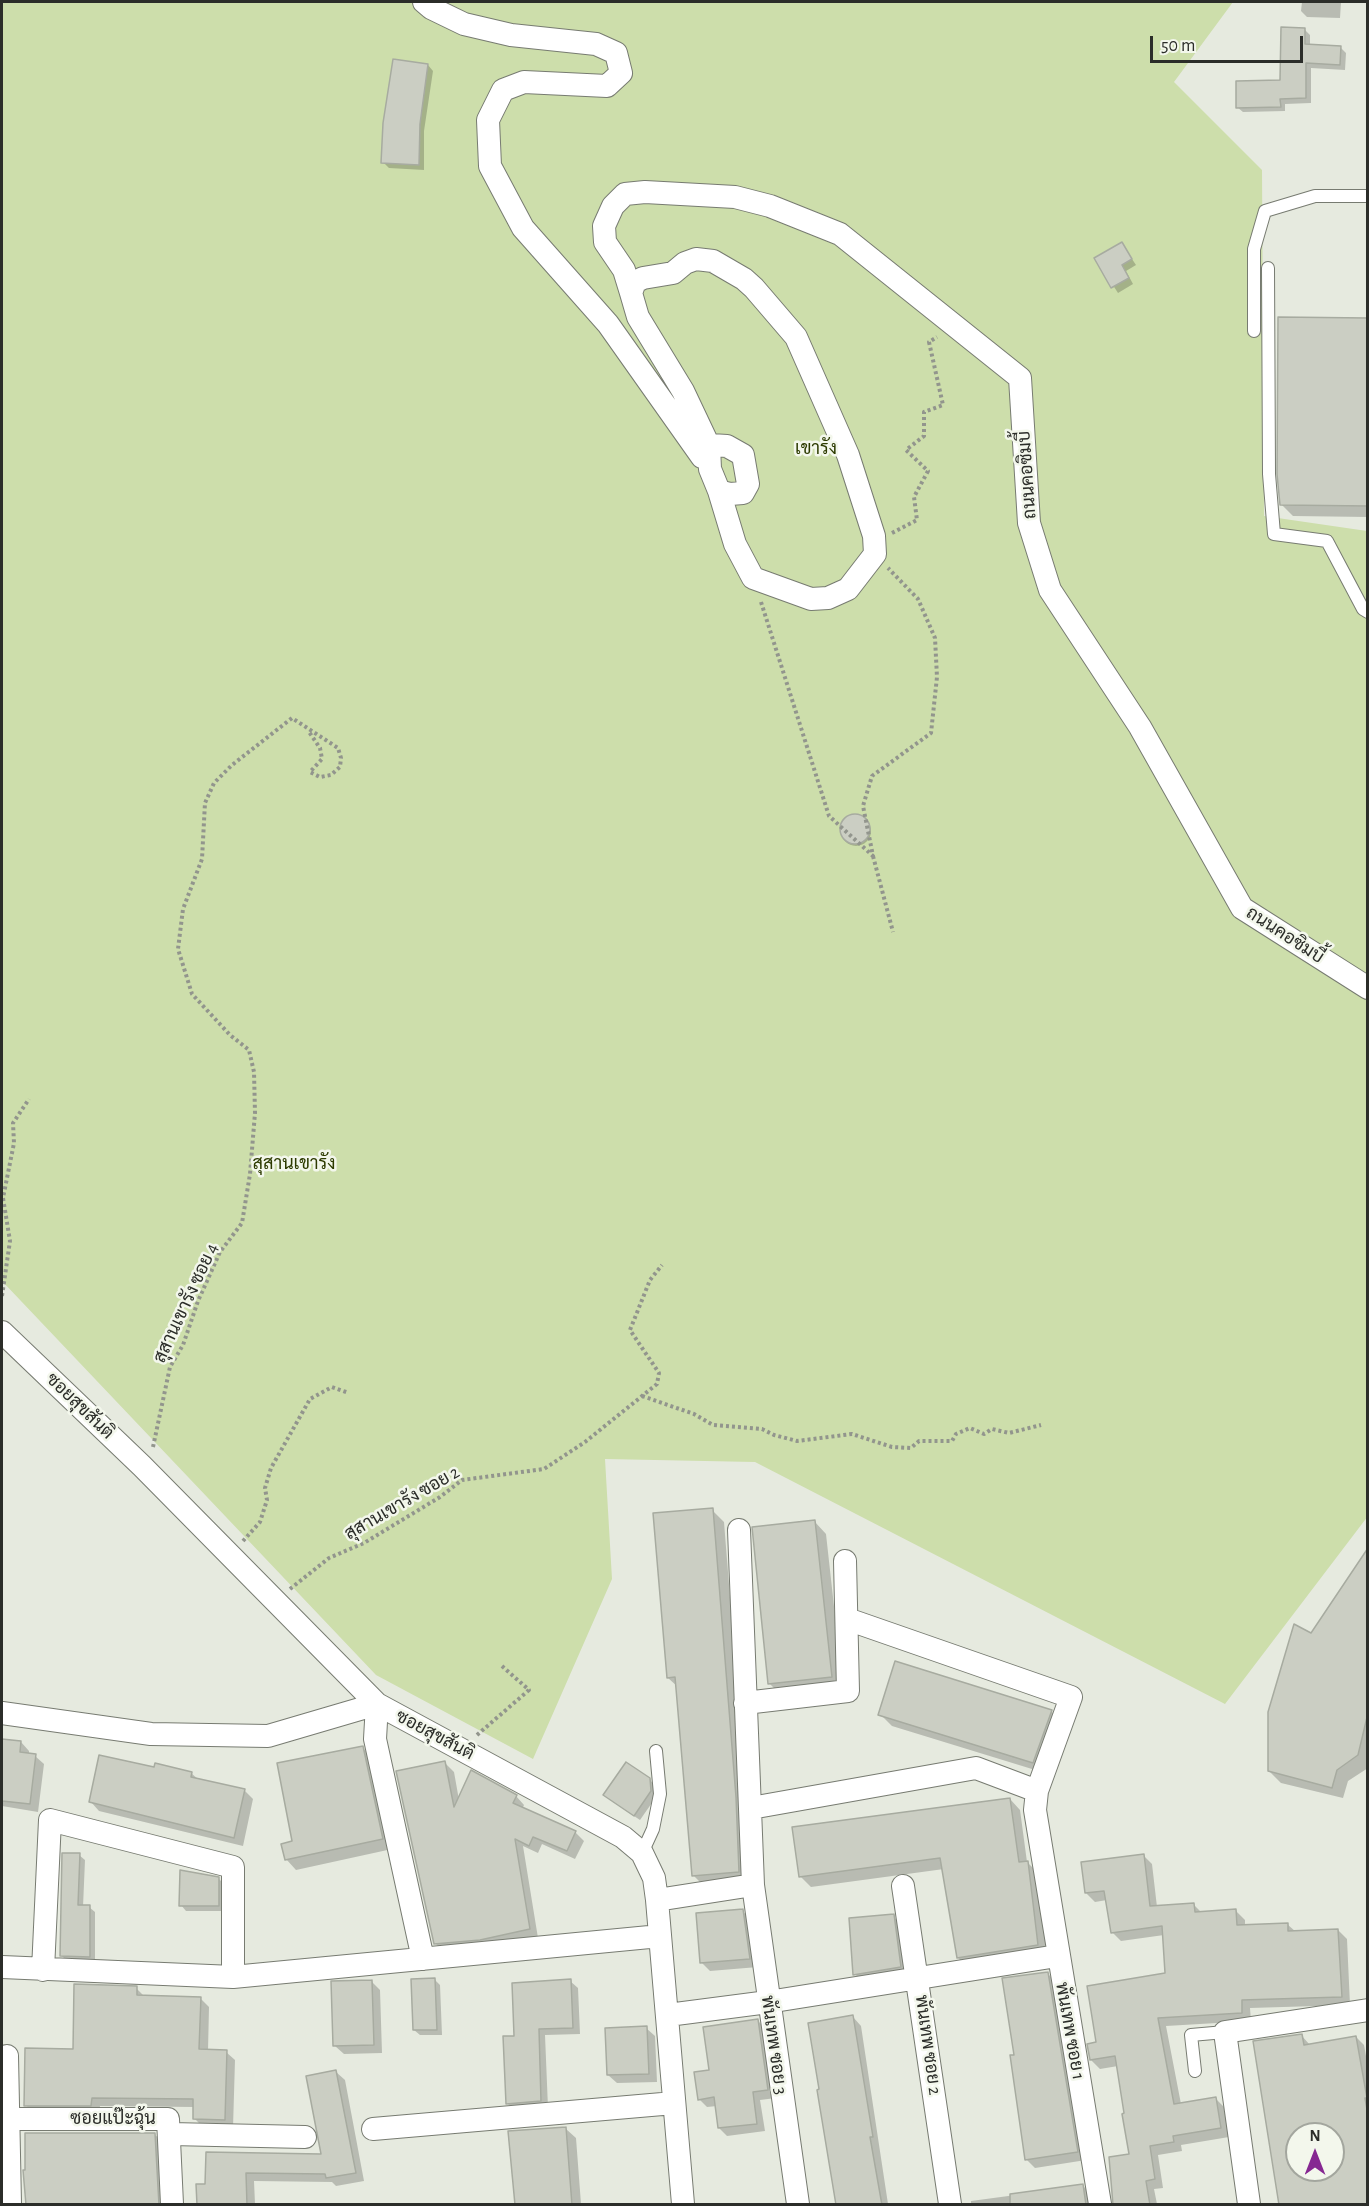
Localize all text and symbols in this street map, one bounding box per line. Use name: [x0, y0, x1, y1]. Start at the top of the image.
scale bar: [1153, 24, 1306, 62]
text: 50 m: [1161, 37, 1195, 55]
street label: ถนนคอซิมบี้: [1013, 430, 1041, 520]
park label: เขารัง: [795, 438, 837, 460]
street label: ถนนคอซิมบี้: [1242, 902, 1328, 968]
park label: สุสานเขารัง: [253, 1153, 335, 1175]
street label: สุสานเขารัง ซอย 4: [149, 1240, 223, 1366]
street label: ซอยสุขสันติ: [42, 1368, 118, 1444]
street label: สุสานเขารัง ซอย 2: [341, 1461, 463, 1545]
street label: ซอยสุขสันติ: [392, 1705, 478, 1765]
street label: พันเทพ ซอย 1: [1051, 1980, 1089, 2082]
street label: พันเทพ ซอย 3: [756, 1994, 792, 2096]
street label: พันเทพ ซอย 2: [910, 1994, 946, 2096]
street label: ซอยแป๊ะฉุ้น: [70, 2108, 156, 2130]
north arrow: [1285, 2122, 1345, 2182]
text: N: [1309, 2128, 1321, 2144]

